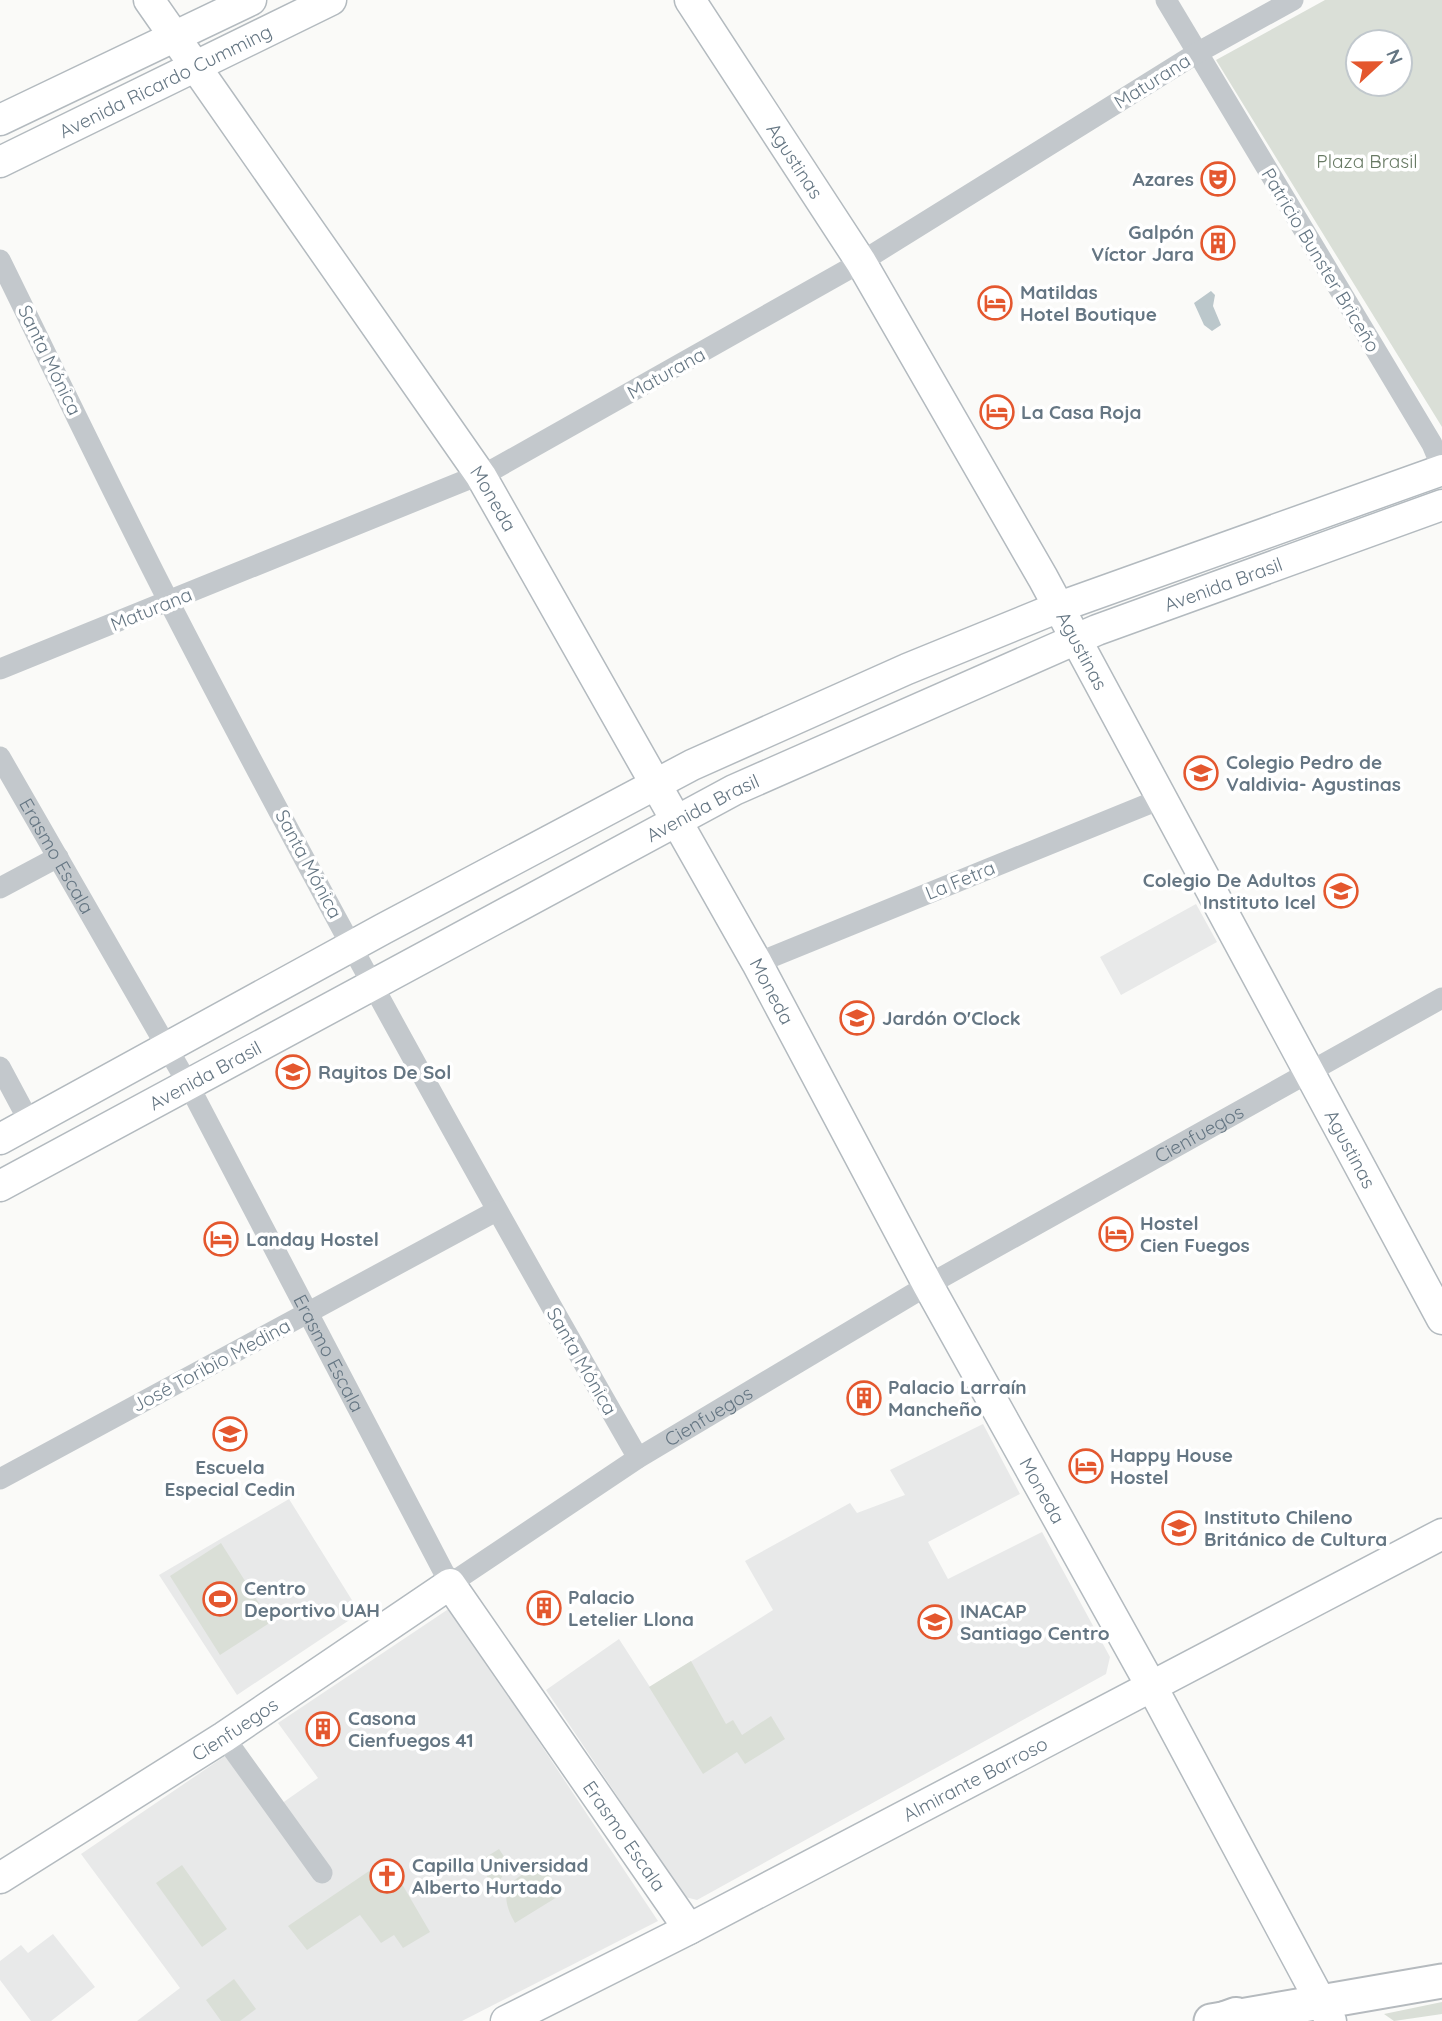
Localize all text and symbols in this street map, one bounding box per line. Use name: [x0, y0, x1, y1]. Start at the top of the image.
street label: Avenida Ricardo Cumming: [55, 19, 276, 143]
north arrow: [1344, 28, 1414, 98]
text: N: [1381, 46, 1409, 68]
street label: Maturana: [1109, 48, 1195, 114]
street label: Agustinas: [761, 118, 828, 203]
park label: Plaza Brasil: [1316, 149, 1418, 173]
theatre icon: Azares: [1199, 160, 1237, 198]
street label: Patricio Bunster Briceño: [1256, 164, 1386, 356]
place label: Azares: [1133, 167, 1194, 191]
place label: Galpón Víctor Jara: [1091, 220, 1194, 266]
building icon: Galpón Víctor Jara: [1199, 224, 1237, 262]
place label: Matildas Hotel Boutique: [1020, 280, 1157, 326]
hotel icon: Matildas Hotel Boutique: [976, 284, 1014, 322]
street label: Santa Mónica: [13, 301, 87, 419]
street label: Maturana: [623, 342, 709, 404]
hotel icon: La Casa Roja: [978, 393, 1016, 431]
place label: La Casa Roja: [1021, 400, 1141, 424]
street label: Moneda: [465, 461, 522, 536]
street label: Avenida Brasil: [1161, 552, 1286, 617]
street label: Maturana: [107, 582, 195, 636]
street label: Agustinas: [1051, 607, 1113, 694]
place label: Colegio Pedro de Valdivia- Agustinas: [1226, 750, 1401, 796]
school or university icon: Colegio Pedro de Valdivia- Agustinas: [1182, 754, 1220, 792]
street label: Avenida Brasil: [642, 769, 763, 847]
street label: Erasmo Escala: [14, 794, 99, 918]
street label: Santa Mónica: [270, 805, 348, 923]
street label: La Fetra: [922, 855, 998, 905]
place label: Colegio De Adultos Instituto Icel: [1143, 868, 1316, 914]
school or university icon: Colegio De Adultos Instituto Icel: [1322, 872, 1360, 910]
street label: Moneda: [744, 954, 799, 1029]
school or university icon: Jardón O'Clock: [838, 999, 876, 1037]
place label: Jardón O'Clock: [882, 1006, 1021, 1030]
street label: Avenida Brasil: [145, 1035, 265, 1115]
school or university icon: Rayitos De Sol: [274, 1053, 312, 1091]
place label: Rayitos De Sol: [318, 1060, 451, 1084]
street label: Cienfuegos: [1150, 1099, 1248, 1168]
street label: Agustinas: [1320, 1106, 1381, 1192]
place label: Hostel Cien Fuegos: [1140, 1211, 1250, 1257]
hotel icon: Hostel Cien Fuegos: [1097, 1215, 1135, 1253]
hotel icon: Landay Hostel: [202, 1220, 240, 1258]
place label: Landay Hostel: [246, 1227, 379, 1251]
street label: Erasmo Escala: [288, 1290, 370, 1416]
street label: Santa Mónica: [542, 1303, 622, 1419]
street label: José Toribio Medina: [128, 1313, 294, 1417]
place label: Palacio Larraín Mancheño: [888, 1375, 1027, 1421]
building icon: Palacio Larraín Mancheño: [845, 1379, 883, 1417]
street label: Cienfuegos: [660, 1380, 757, 1452]
school or university icon: Escuela Especial Cedin: [211, 1415, 249, 1453]
place label: Happy House Hostel: [1110, 1443, 1233, 1489]
hotel icon: Happy House Hostel: [1067, 1447, 1105, 1485]
street label: Moneda: [1014, 1453, 1070, 1528]
place label: Escuela Especial Cedin: [165, 1455, 295, 1501]
place label: Instituto Chileno Británico de Cultura: [1204, 1505, 1387, 1551]
school or university icon: Instituto Chileno Británico de Cultura: [1160, 1509, 1198, 1547]
place label: Centro Deportivo UAH: [244, 1576, 380, 1622]
sports icon: Centro Deportivo UAH: [201, 1580, 239, 1618]
place label: Palacio Letelier Llona: [568, 1585, 694, 1631]
building icon: Palacio Letelier Llona: [525, 1589, 563, 1627]
place label: INACAP Santiago Centro: [960, 1599, 1110, 1645]
school or university icon: INACAP Santiago Centro: [916, 1603, 954, 1641]
street label: Cienfuegos: [187, 1692, 283, 1766]
place label: Casona Cienfuegos 41: [348, 1706, 474, 1752]
building icon: Casona Cienfuegos 41: [304, 1710, 342, 1748]
street label: Almirante Barroso: [899, 1731, 1052, 1827]
street label: Erasmo Escala: [578, 1776, 671, 1896]
place label: Capilla Universidad Alberto Hurtado: [412, 1853, 588, 1899]
church icon: Capilla Universidad Alberto Hurtado: [368, 1857, 406, 1895]

